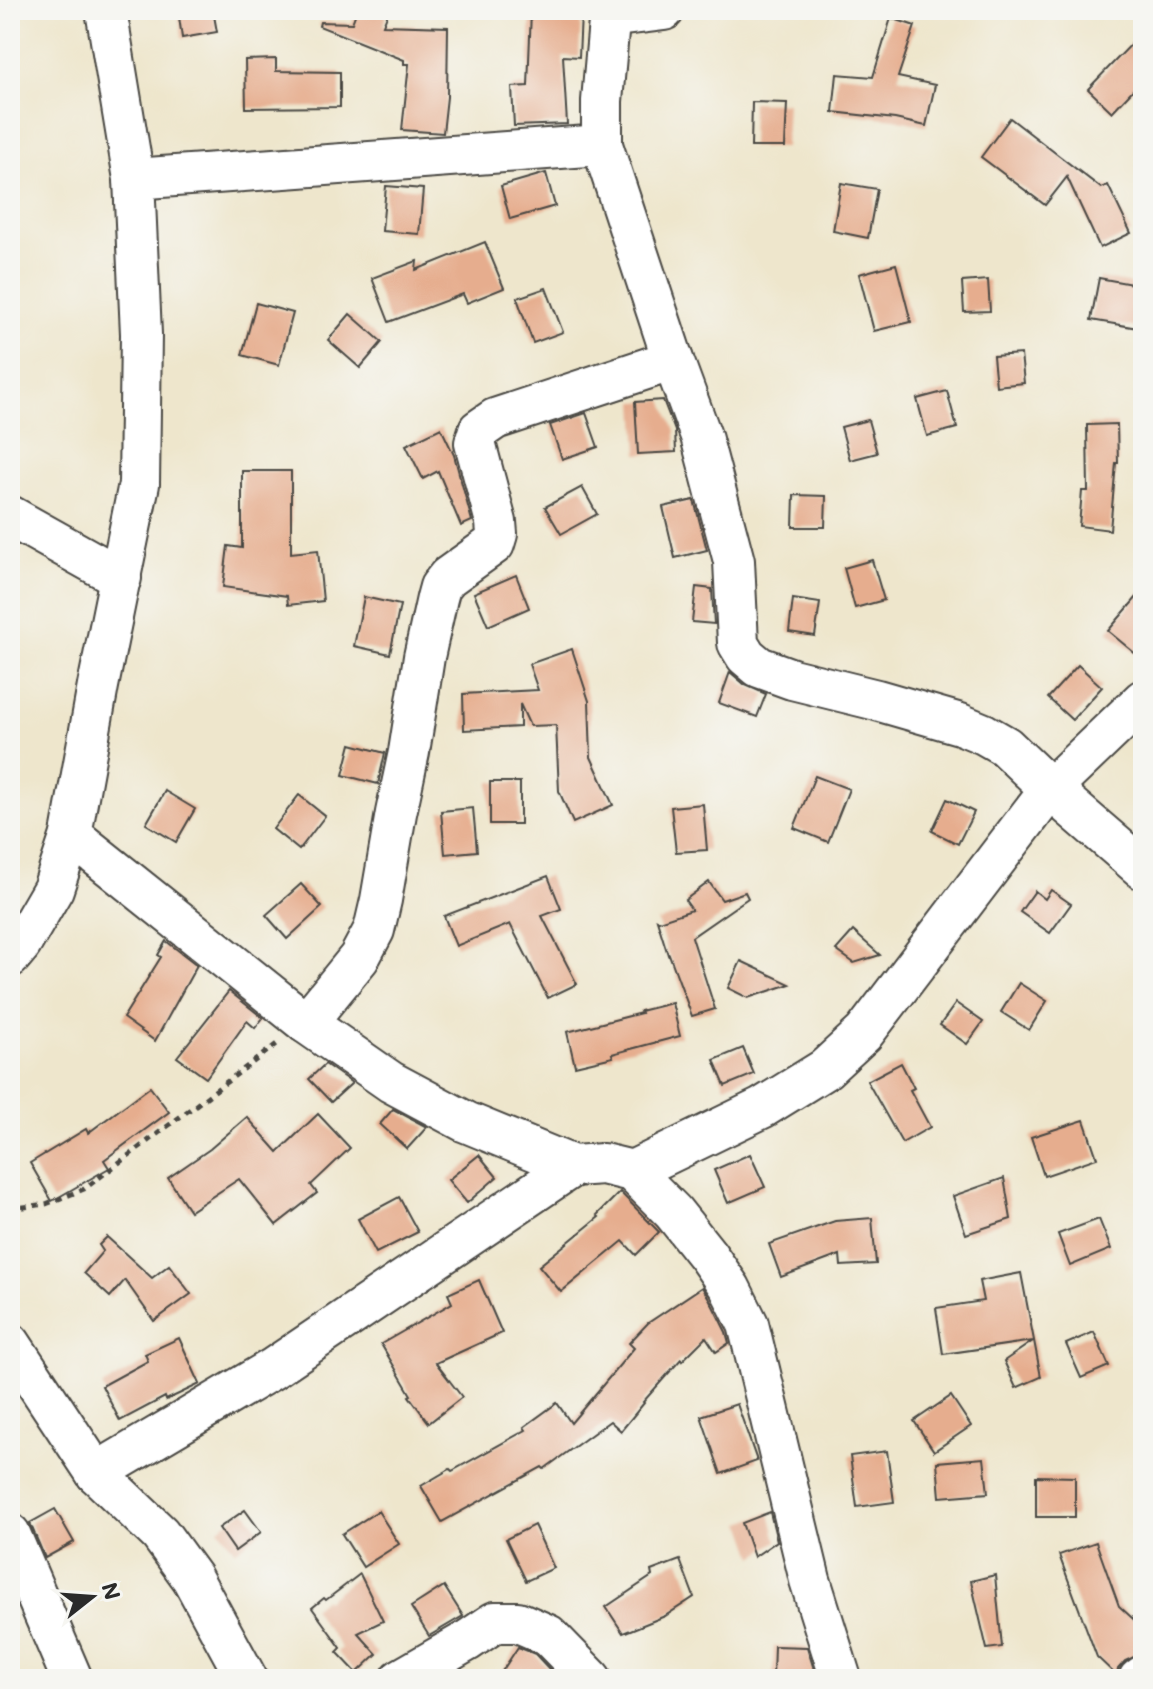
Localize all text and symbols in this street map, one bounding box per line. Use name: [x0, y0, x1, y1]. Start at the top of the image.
north arrow: [52, 1557, 132, 1637]
text: N: [95, 1579, 128, 1603]

